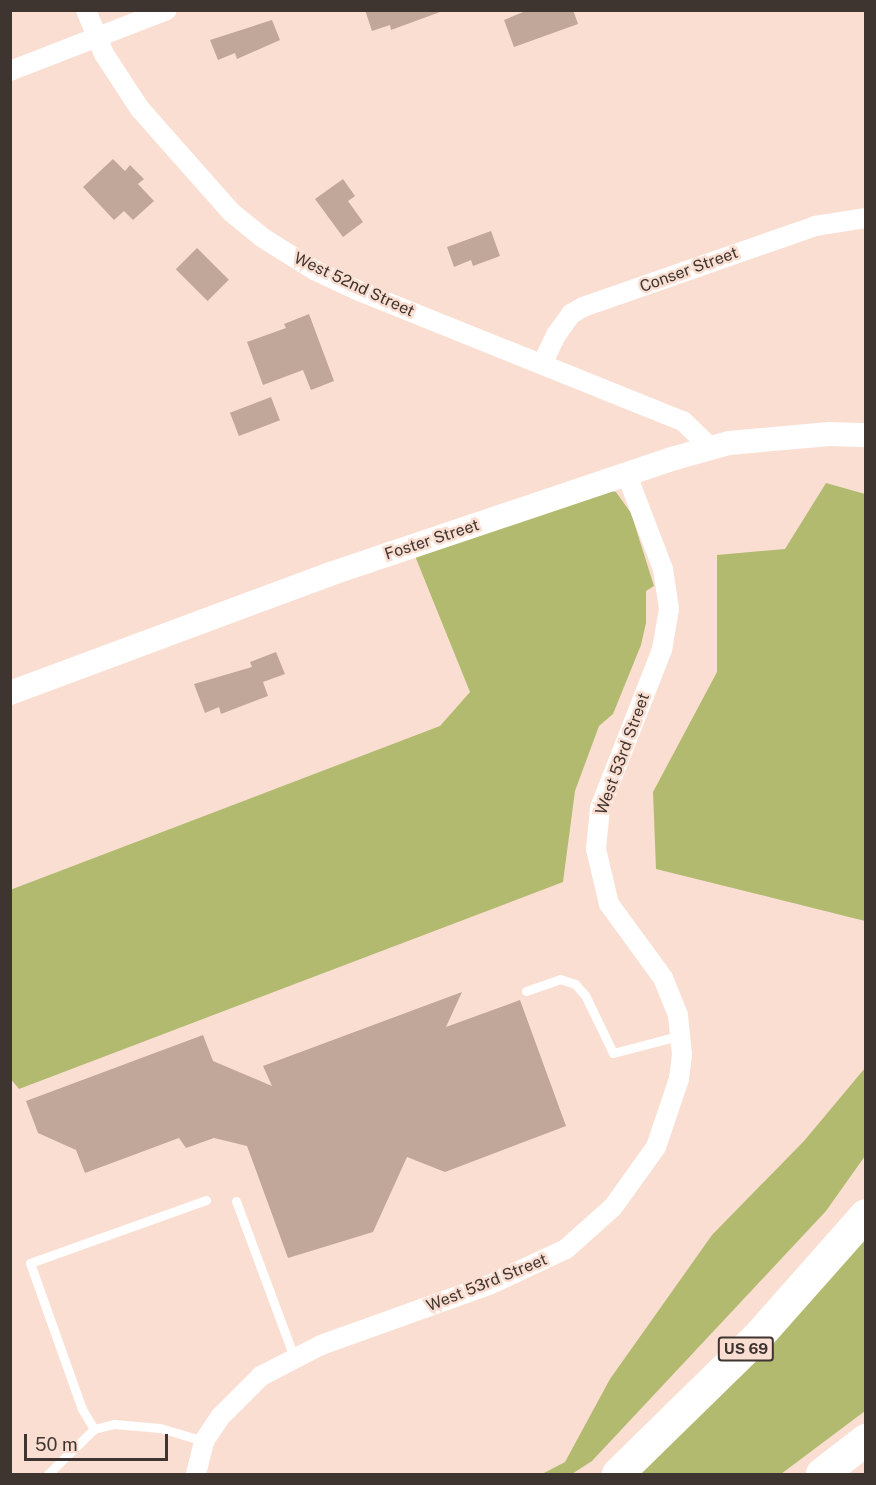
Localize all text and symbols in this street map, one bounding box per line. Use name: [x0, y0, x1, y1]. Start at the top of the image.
street label: Conser Street: [637, 243, 741, 297]
street label: West 52nd Street: [291, 249, 417, 321]
street label: Foster Street: [382, 516, 482, 564]
street label: West 53rd Street: [592, 690, 654, 818]
street label: West 53rd Street: [424, 1250, 550, 1316]
road number: US 69: [718, 1337, 774, 1361]
scale bar: [27, 1422, 171, 1460]
text: 50 m: [35, 1434, 78, 1455]

